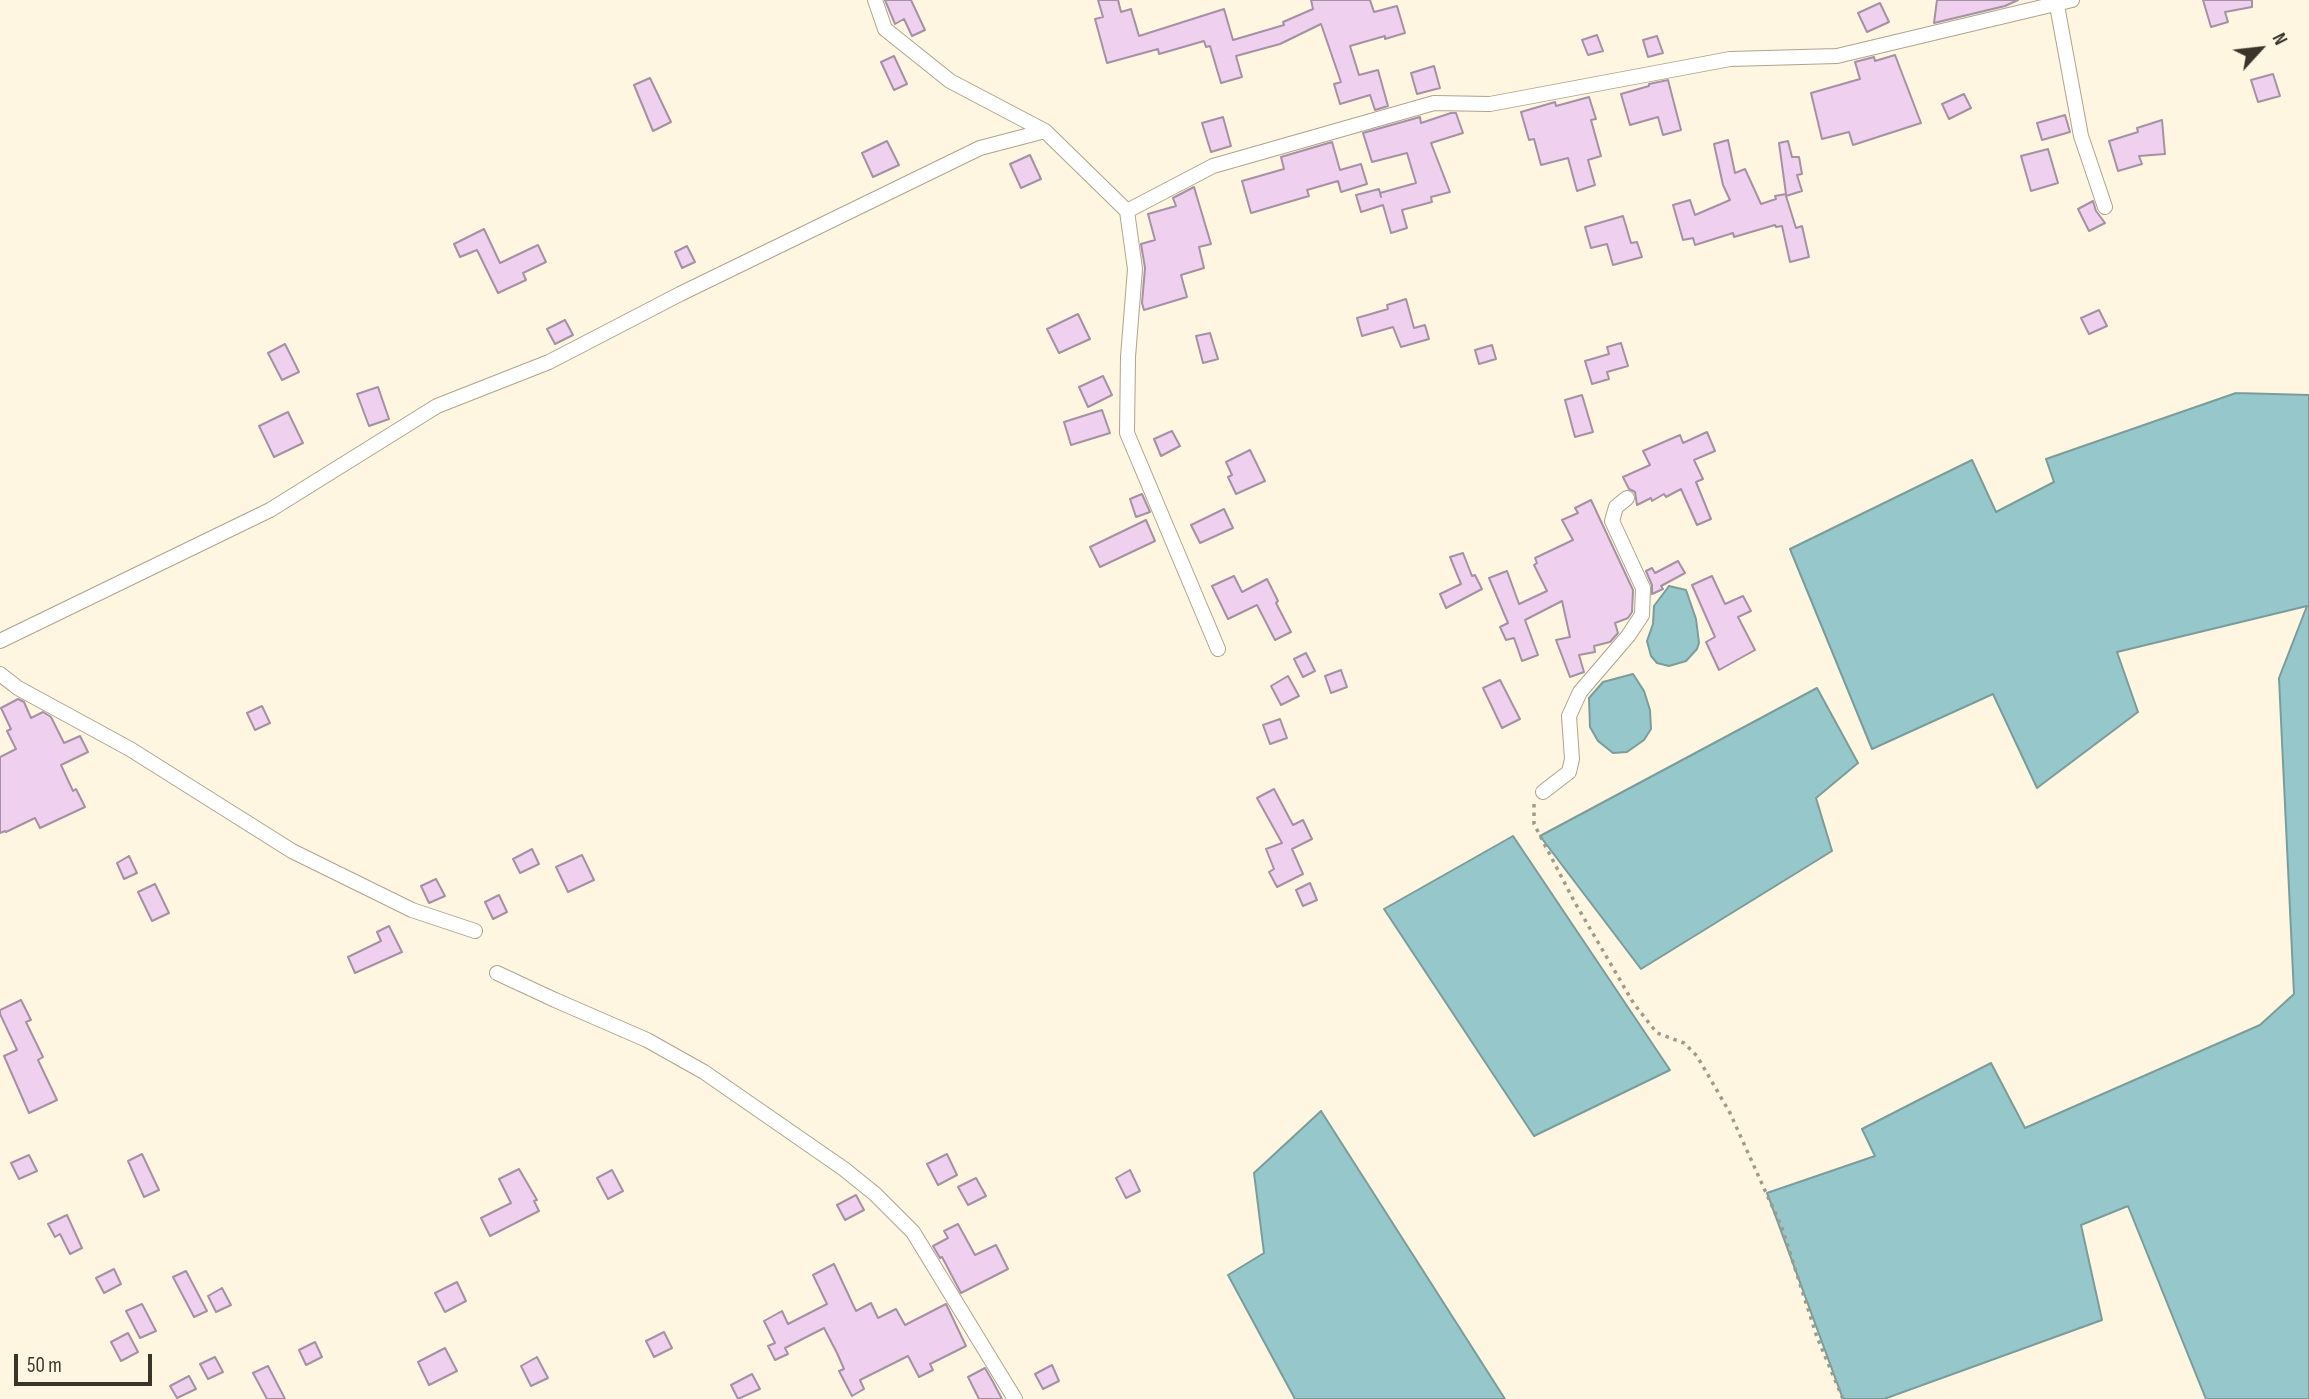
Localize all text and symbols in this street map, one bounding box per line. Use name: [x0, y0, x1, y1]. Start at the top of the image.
north arrow: [2225, 14, 2295, 84]
text: N: [2267, 29, 2292, 49]
scale bar: [18, 1340, 156, 1384]
text: 50 m: [27, 1353, 62, 1378]

